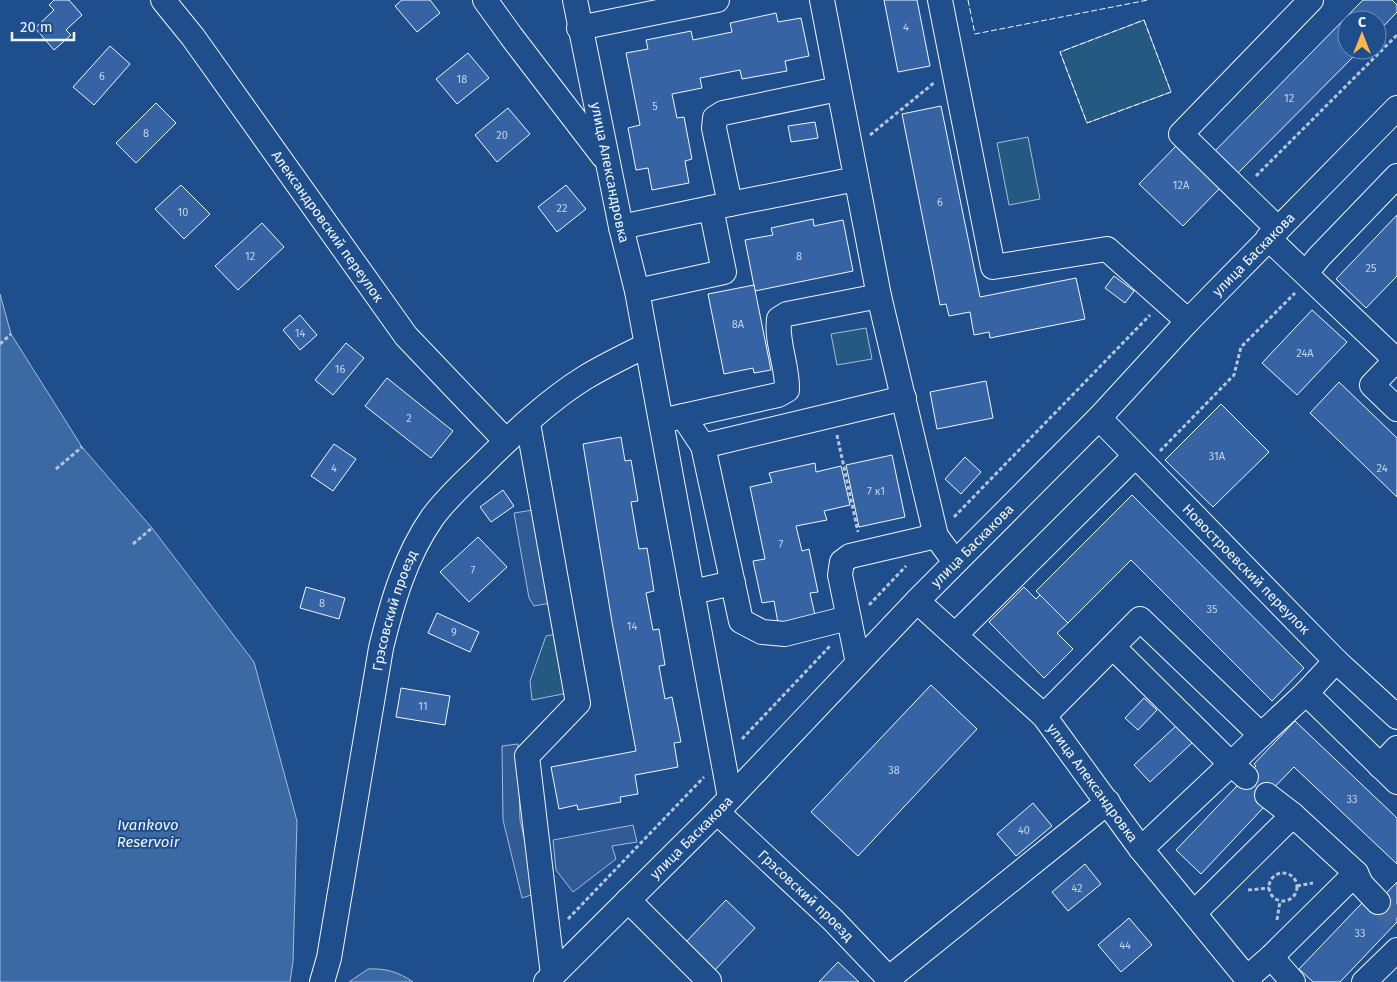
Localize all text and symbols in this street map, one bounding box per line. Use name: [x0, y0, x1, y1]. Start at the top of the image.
scale bar: [12, 10, 75, 42]
north arrow: [1337, 10, 1387, 60]
text: С: [1358, 14, 1366, 31]
text: 20 m: [20, 18, 53, 36]
house number: 4: [903, 21, 909, 34]
house number: 6: [99, 70, 105, 83]
house number: 18: [457, 73, 467, 86]
house number: 12: [1284, 92, 1294, 105]
house number: 5: [652, 100, 658, 113]
street label: улица Александровка: [587, 101, 633, 245]
house number: 8: [143, 127, 149, 140]
house number: 20: [496, 129, 508, 142]
street label: Александровский переулок: [268, 147, 388, 306]
house number: 12А: [1173, 179, 1190, 192]
house number: 6: [937, 196, 943, 209]
house number: 22: [557, 202, 567, 215]
house number: 10: [178, 206, 188, 219]
street label: улица Баскакова: [1209, 209, 1298, 300]
house number: 12: [245, 250, 255, 263]
house number: 8: [796, 250, 802, 263]
house number: 25: [1366, 262, 1377, 275]
house number: 8А: [732, 318, 745, 331]
house number: 14: [295, 327, 305, 340]
house number: 24А: [1296, 347, 1314, 360]
house number: 16: [335, 363, 345, 376]
house number: 2: [406, 412, 412, 425]
house number: 31А: [1209, 450, 1226, 463]
house number: 4: [331, 462, 337, 475]
house number: 24: [1377, 462, 1388, 475]
house number: 7 к1: [867, 485, 885, 498]
street label: улица Баскакова: [927, 500, 1017, 591]
street label: Новостроевский переулок: [1179, 500, 1314, 638]
house number: 7: [779, 538, 784, 551]
street label: Грэсовский проезд: [369, 547, 421, 672]
house number: 7: [471, 564, 476, 577]
house number: 8: [319, 597, 325, 610]
house number: 35: [1207, 603, 1218, 616]
house number: 14: [627, 620, 637, 633]
house number: 9: [451, 626, 457, 639]
house number: 11: [418, 700, 428, 713]
street label: улица Александровка: [1044, 720, 1142, 846]
house number: 38: [888, 764, 900, 777]
street label: улица Баскакова: [646, 792, 736, 882]
house number: 33: [1347, 793, 1357, 806]
water label: Ivankovo Reservoir: [117, 816, 181, 851]
house number: 40: [1018, 824, 1030, 837]
street label: Грэсовский проезд: [755, 846, 857, 945]
house number: 42: [1071, 882, 1083, 895]
house number: 33: [1355, 927, 1365, 940]
house number: 44: [1119, 939, 1131, 952]

